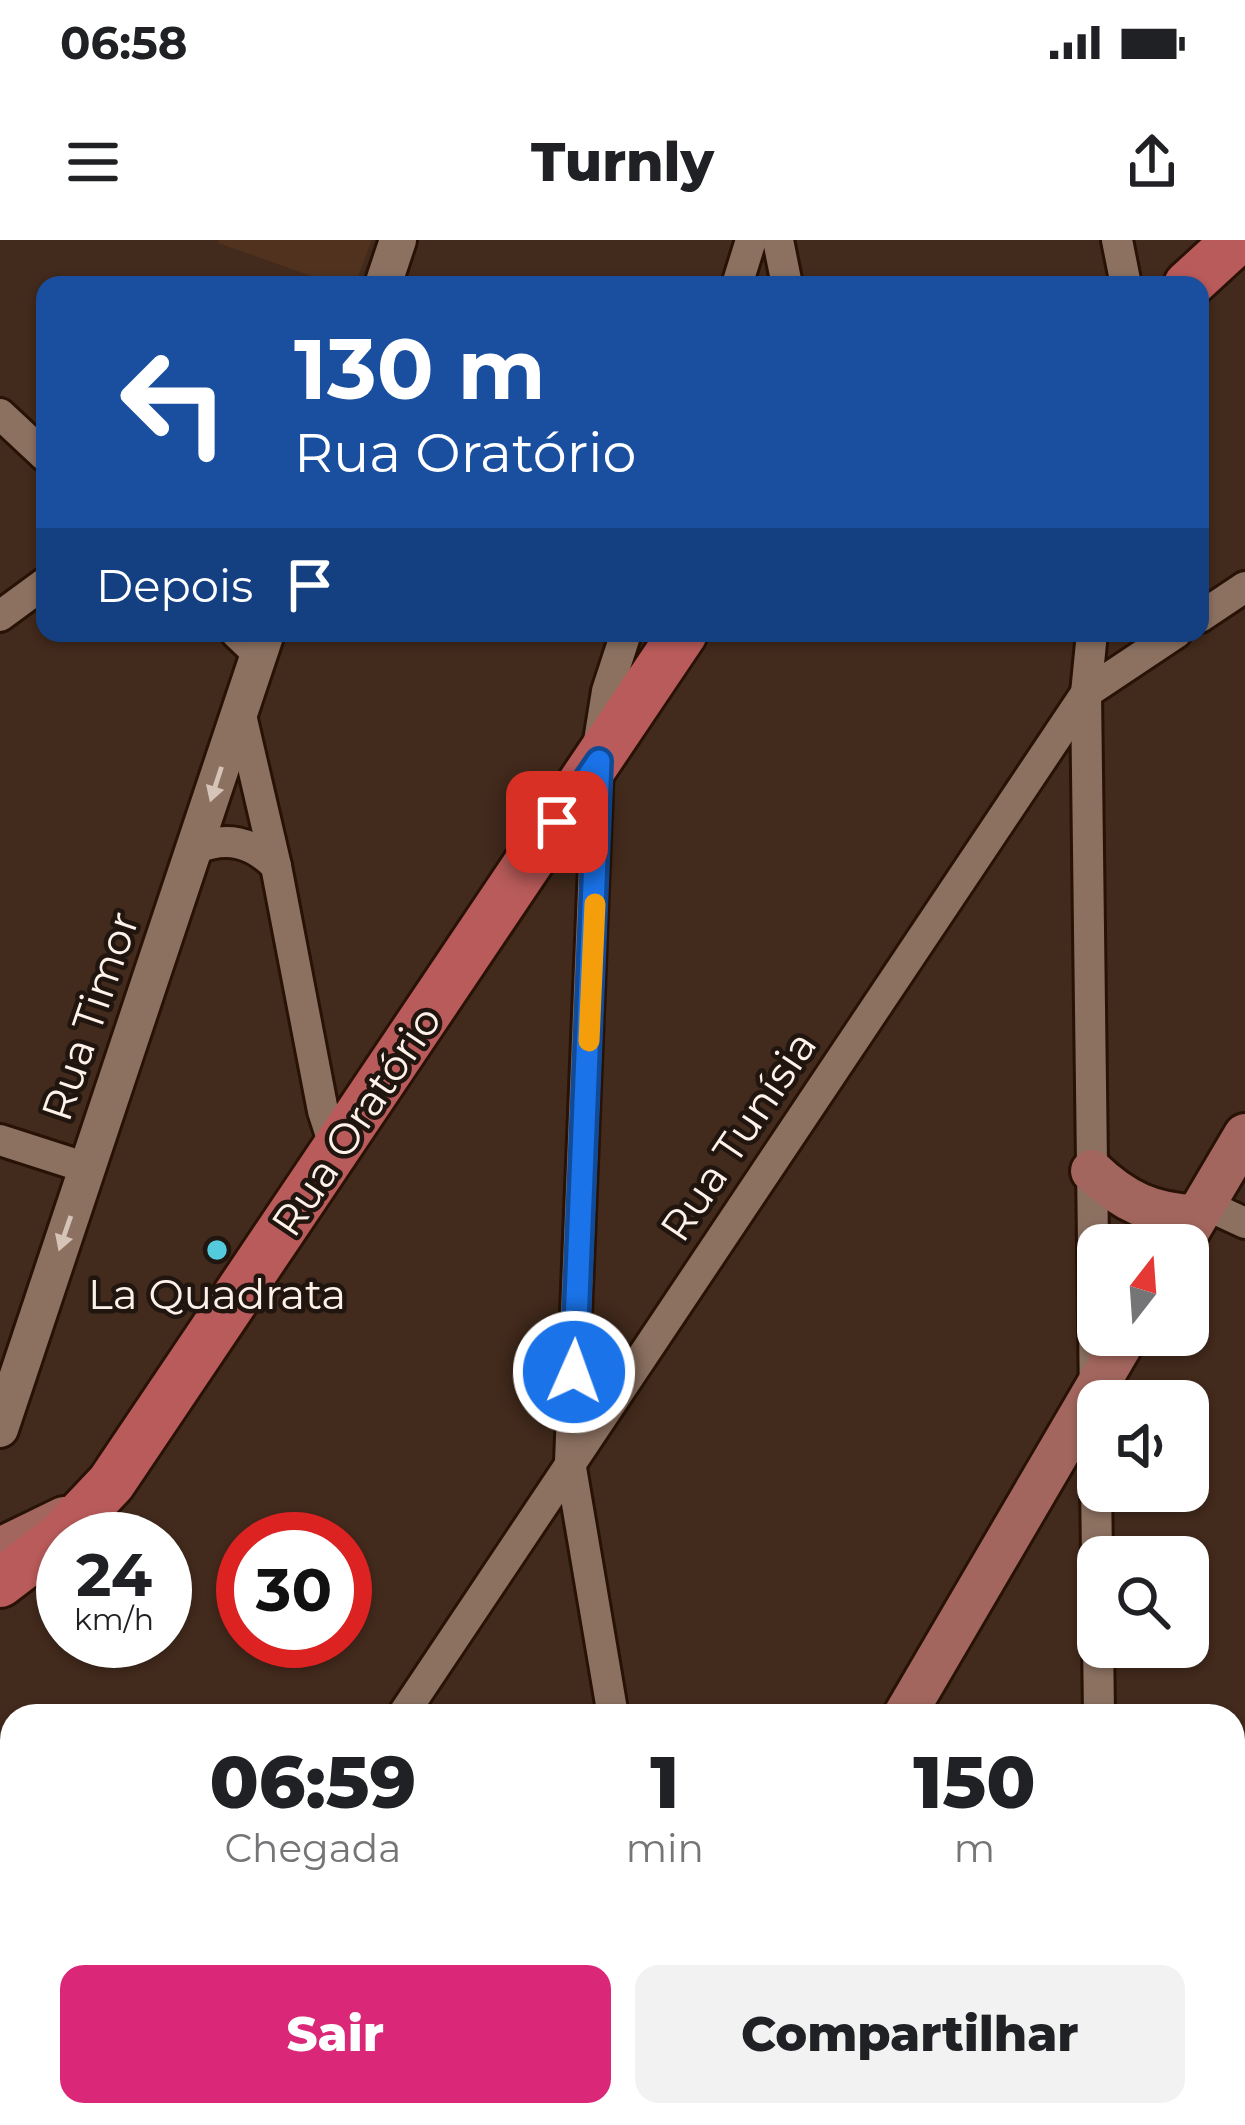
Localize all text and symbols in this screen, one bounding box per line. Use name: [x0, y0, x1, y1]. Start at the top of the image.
text: 06:58: [60, 15, 188, 70]
icon: menu: [60, 129, 126, 195]
text: Turnly: [531, 129, 714, 195]
icon: share: [1119, 129, 1185, 195]
text: 130 m: [294, 318, 546, 420]
icon: left: [96, 324, 252, 480]
text: Rua Oratório: [294, 420, 636, 486]
icon: arrive: [277, 552, 343, 618]
text: Depois: [96, 558, 253, 613]
one-way arrow: [205, 766, 224, 803]
pin: [506, 771, 608, 873]
icon: arrive: [524, 789, 590, 855]
street label: Rua Timor: [30, 905, 150, 1127]
street label: Rua Oratório: [260, 996, 452, 1246]
street label: Rua Tunísia: [649, 1021, 827, 1251]
one-way arrow: [55, 1215, 74, 1252]
north arrow: [1077, 1224, 1209, 1356]
map controls: [1077, 1224, 1209, 1668]
marker: La Quadrata: [204, 1237, 230, 1263]
place label: La Quadrata: [88, 1268, 346, 1320]
position arrow: [511, 1309, 637, 1435]
button: sound: [1077, 1380, 1209, 1512]
speed limit sign: 30: [216, 1512, 372, 1668]
button: search: [1077, 1536, 1209, 1668]
text: 24: [76, 1538, 152, 1611]
text: km/h: [74, 1601, 154, 1638]
text: 06:59: [209, 1738, 416, 1826]
text: 1: [650, 1738, 679, 1826]
text: 150: [913, 1738, 1036, 1826]
text: Chegada: [224, 1824, 401, 1872]
text: min: [626, 1824, 704, 1872]
text: m: [954, 1824, 995, 1872]
button: Sair: [60, 1965, 611, 2103]
button: Compartilhar: [635, 1965, 1185, 2103]

